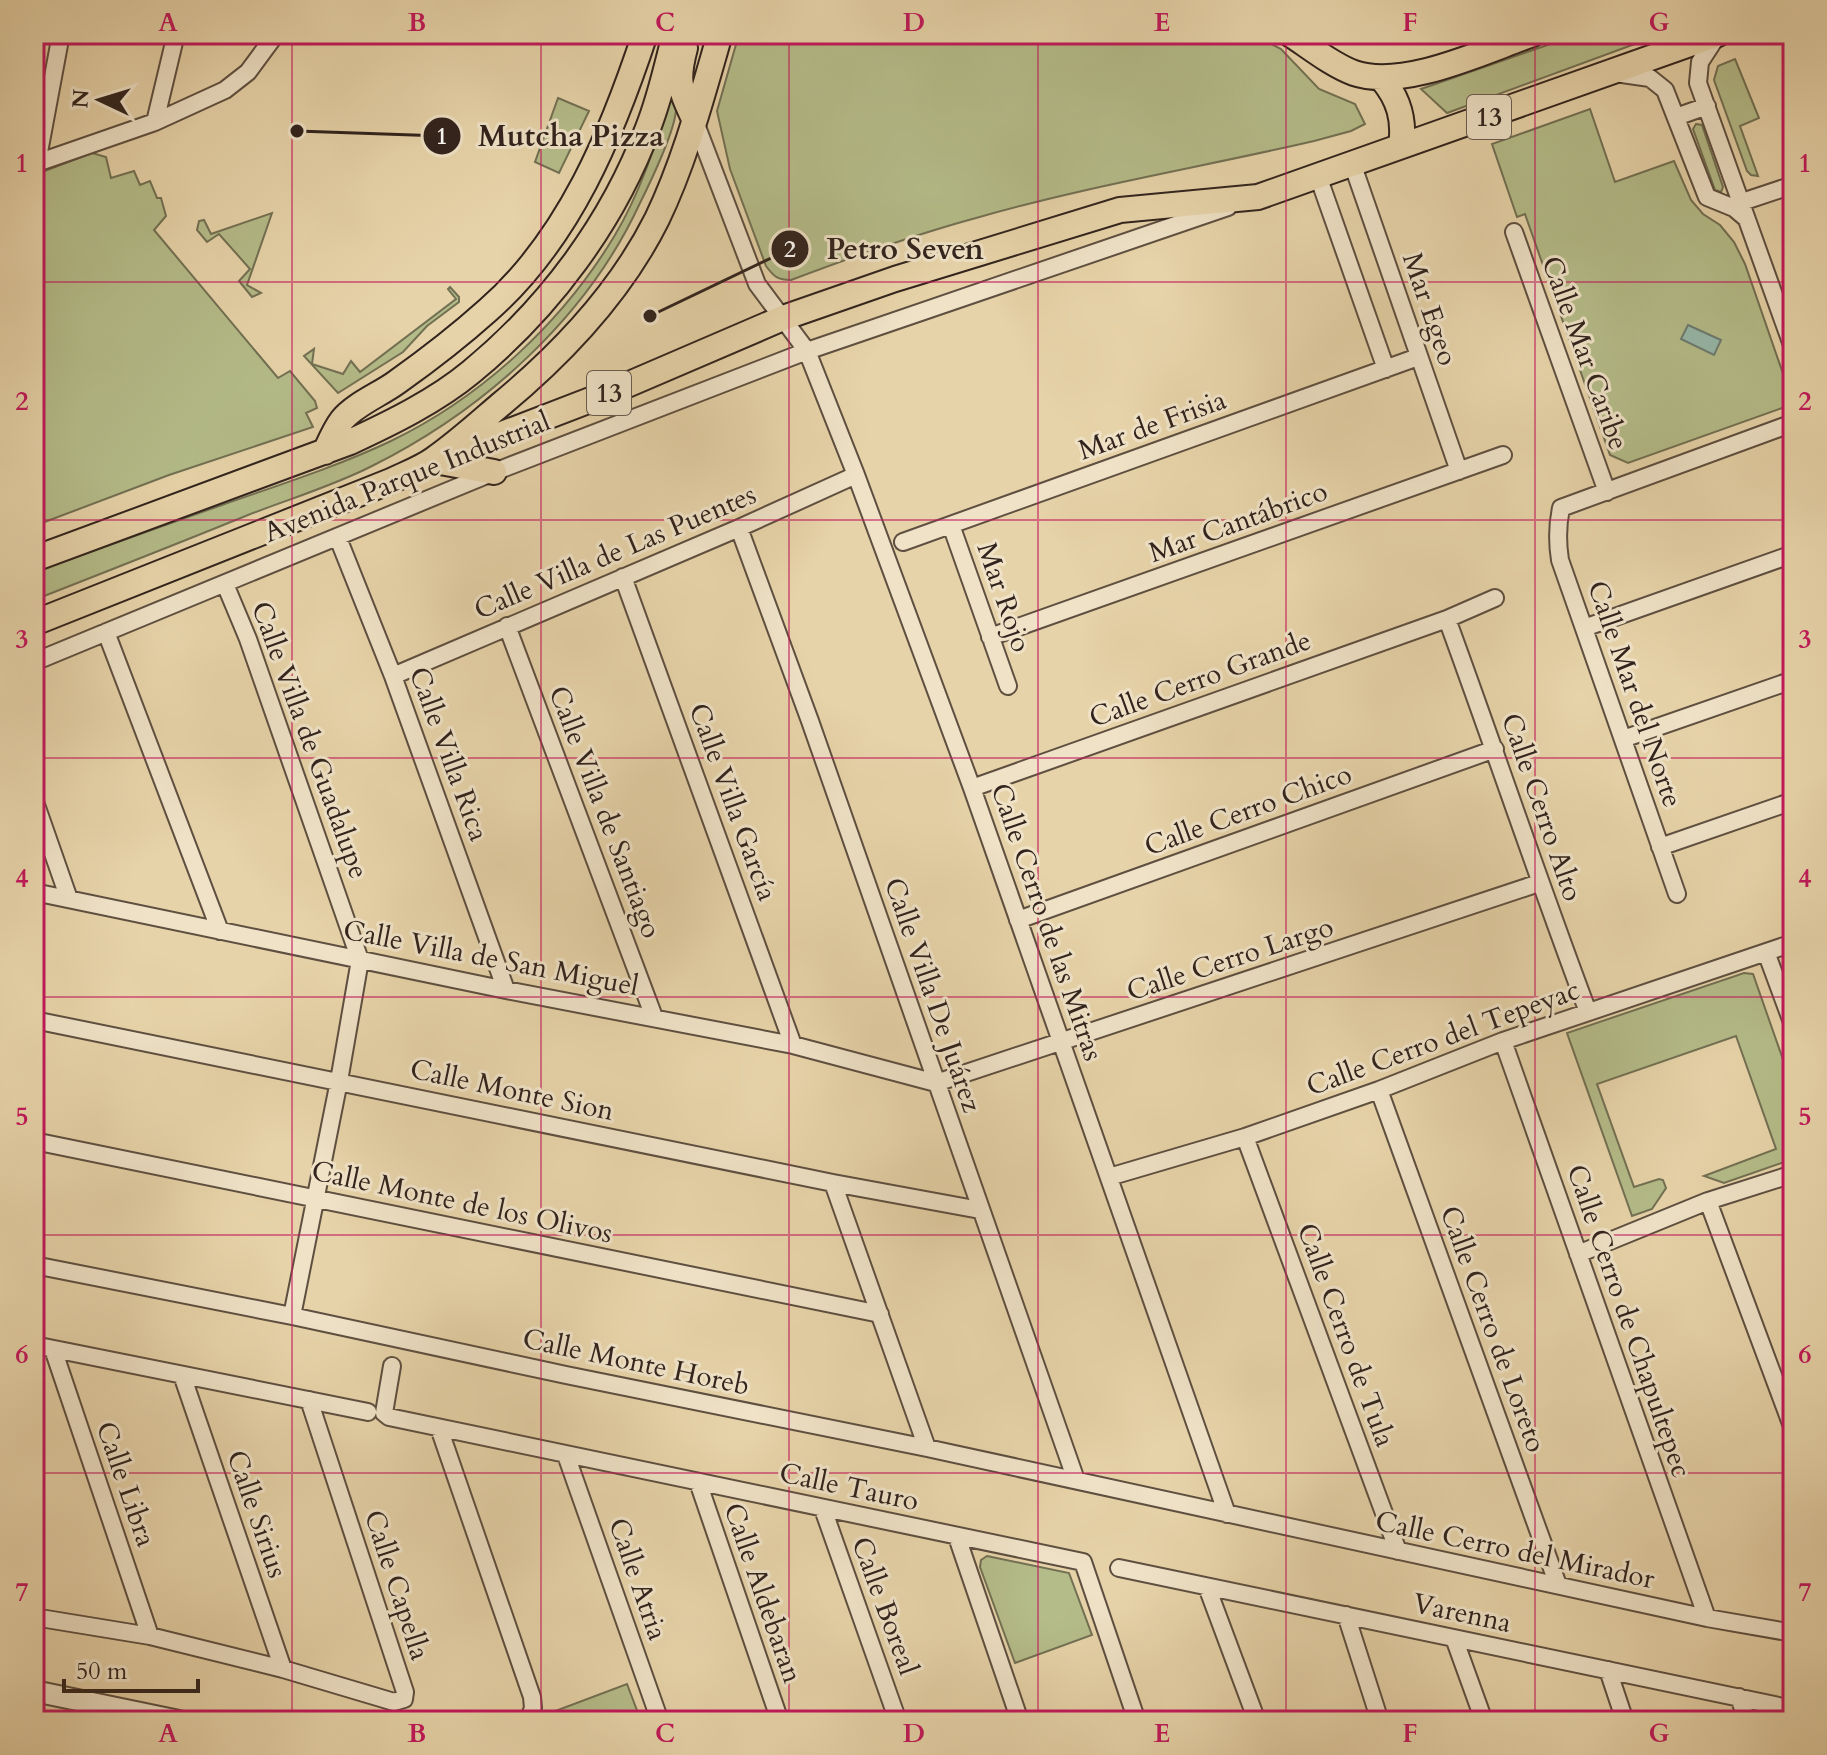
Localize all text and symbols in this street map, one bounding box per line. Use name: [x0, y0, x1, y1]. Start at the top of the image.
text: A: [158, 5, 178, 40]
text: B: [408, 5, 426, 40]
text: C: [655, 5, 675, 40]
text: D: [903, 5, 925, 40]
text: E: [1154, 5, 1170, 40]
text: F: [1402, 5, 1418, 40]
text: G: [1648, 5, 1670, 40]
north arrow: [60, 60, 140, 140]
text: N: [65, 88, 97, 109]
road number: 13: [1467, 95, 1511, 139]
callout: Mutcha Pizza: [422, 109, 680, 163]
text: Mutcha Pizza: [478, 116, 664, 157]
text: 1: [436, 120, 448, 153]
text: 1: [15, 146, 29, 181]
text: 1: [1798, 146, 1812, 181]
callout: Petro Seven: [770, 222, 1000, 276]
text: Petro Seven: [826, 229, 984, 270]
text: 2: [784, 233, 796, 266]
street label: Mar Egeo: [1393, 247, 1467, 371]
street label: Calle Mar Caribe: [1532, 251, 1638, 455]
road number: 13: [587, 371, 631, 415]
street label: Mar de Frisia: [1073, 381, 1231, 469]
text: 2: [15, 384, 29, 419]
text: 2: [1798, 384, 1812, 419]
street label: Avenida Parque Industrial: [258, 402, 556, 552]
street label: Mar Cantábrico: [1143, 472, 1333, 572]
street label: Calle Villa de Las Puentes: [468, 475, 762, 629]
street label: Mar Rojo: [968, 537, 1040, 657]
street label: Calle Mar del Norte: [1578, 576, 1692, 812]
street label: Calle Villa de Guadalupe: [242, 596, 378, 884]
street label: Calle Cerro Grande: [1084, 621, 1316, 737]
text: 3: [15, 622, 29, 657]
text: 3: [1798, 622, 1812, 657]
street label: Calle Villa Rica: [400, 662, 498, 846]
street label: Calle Villa de Santiago: [539, 680, 671, 944]
street label: Calle Villa García: [680, 698, 786, 906]
street label: Calle Cerro Alto: [1492, 708, 1592, 906]
street label: Calle Cerro Chico: [1139, 755, 1357, 865]
street label: Calle Cerro de las Mitras: [982, 778, 1112, 1066]
text: 4: [15, 861, 29, 896]
text: 4: [1798, 861, 1812, 896]
street label: Calle Villa De Juárez: [875, 873, 991, 1118]
street label: Calle Cerro Largo: [1122, 908, 1338, 1010]
street label: Calle Villa de San Miguel: [340, 911, 642, 1005]
street label: Calle Cerro del Tepeyac: [1301, 971, 1585, 1105]
street label: Calle Monte Sion: [407, 1050, 617, 1130]
text: 5: [15, 1099, 29, 1134]
text: 5: [1798, 1099, 1812, 1134]
street label: Calle Monte de los Olivos: [308, 1152, 616, 1252]
street label: Calle Cerro de Chapultepec: [1558, 1159, 1700, 1483]
street label: Calle Cerro de Loreto: [1431, 1201, 1555, 1457]
street label: Calle Cerro de Tula: [1288, 1218, 1404, 1452]
street label: Calle Monte Horeb: [519, 1319, 753, 1405]
text: 6: [15, 1337, 29, 1372]
text: 6: [1798, 1337, 1812, 1372]
street label: Calle Libra: [87, 1416, 165, 1552]
street label: Calle Sirius: [217, 1445, 297, 1583]
street label: Calle Tauro: [776, 1454, 922, 1520]
street label: Calle Aldebaran: [714, 1498, 812, 1688]
street label: Calle Cerro del Mirador: [1372, 1502, 1659, 1598]
street label: Calle Capella: [355, 1505, 439, 1665]
street label: Calle Atria: [599, 1513, 677, 1645]
street label: Calle Boreal: [842, 1532, 928, 1680]
text: 7: [15, 1575, 29, 1610]
text: 7: [1798, 1575, 1812, 1610]
street label: Varenna: [1409, 1584, 1515, 1642]
scale bar: [64, 1643, 198, 1693]
text: 50 m: [76, 1655, 128, 1688]
text: A: [158, 1716, 178, 1751]
text: B: [408, 1716, 426, 1751]
text: C: [655, 1716, 675, 1751]
text: D: [903, 1716, 925, 1751]
text: E: [1154, 1716, 1170, 1751]
text: F: [1402, 1716, 1418, 1751]
text: G: [1648, 1716, 1670, 1751]

